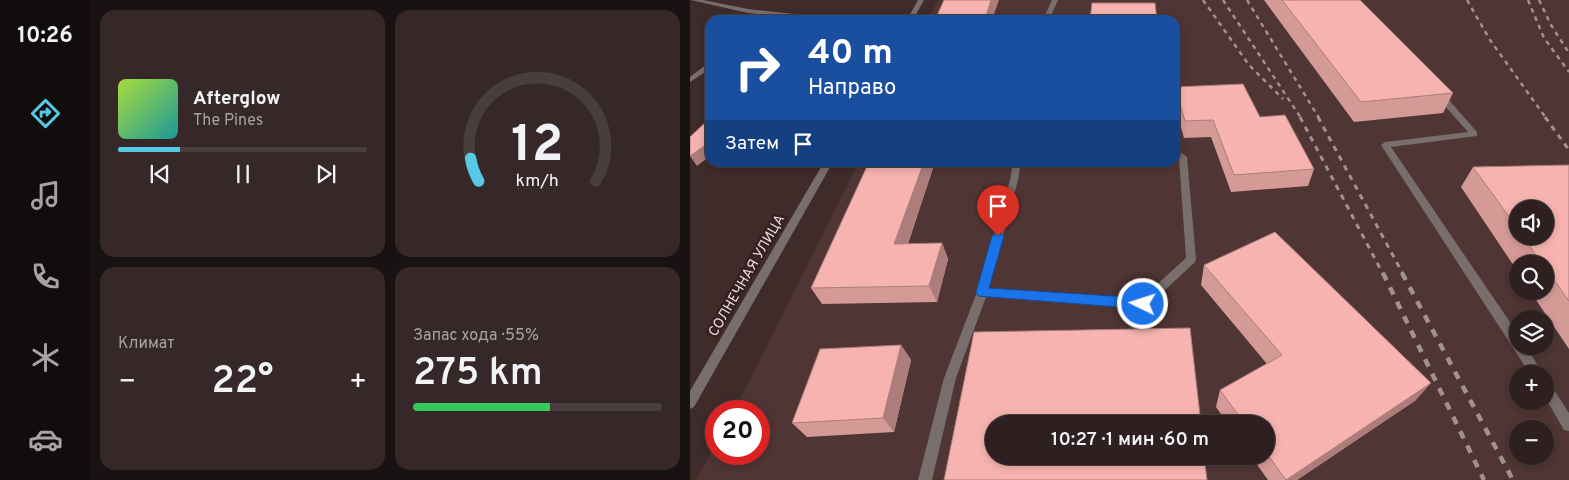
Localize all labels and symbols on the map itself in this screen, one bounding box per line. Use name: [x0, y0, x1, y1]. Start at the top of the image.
pin: [977, 185, 1019, 236]
street label: СОЛНЕЧНАЯ УЛИЦА: [705, 212, 789, 340]
position arrow: [1116, 277, 1168, 329]
speed limit sign: 20: [705, 400, 770, 465]

